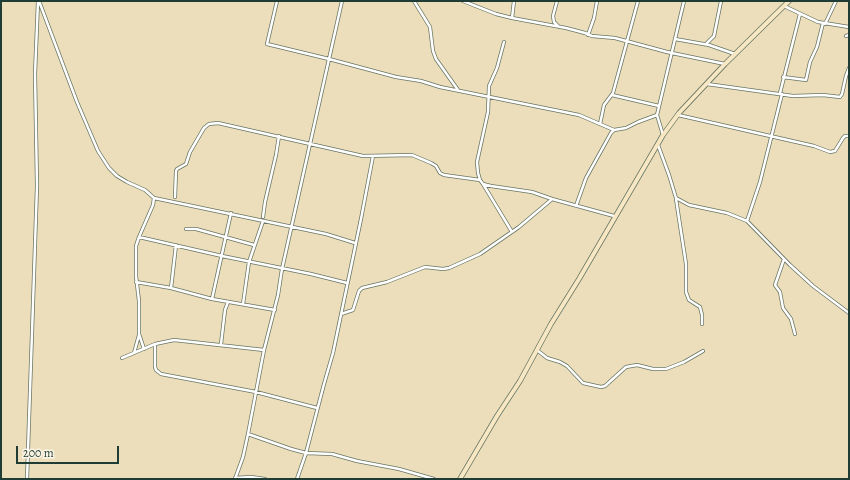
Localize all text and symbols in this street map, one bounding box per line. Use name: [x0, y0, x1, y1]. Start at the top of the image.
scale bar: [18, 438, 121, 464]
text: 200 m: [23, 445, 54, 461]

